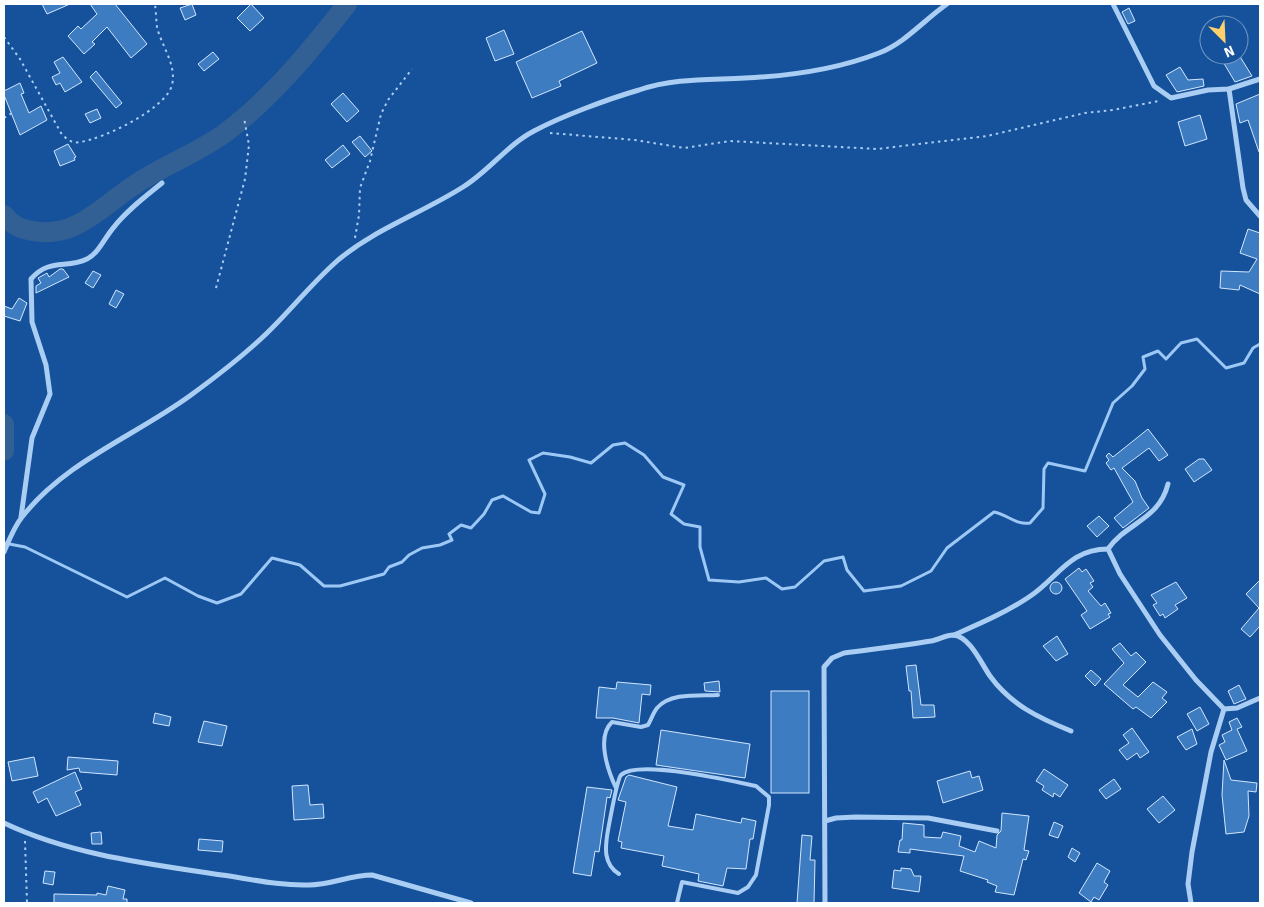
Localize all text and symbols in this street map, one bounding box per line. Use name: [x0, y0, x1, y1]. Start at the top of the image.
north arrow: [1199, 15, 1249, 65]
text: N: [1221, 42, 1237, 61]

